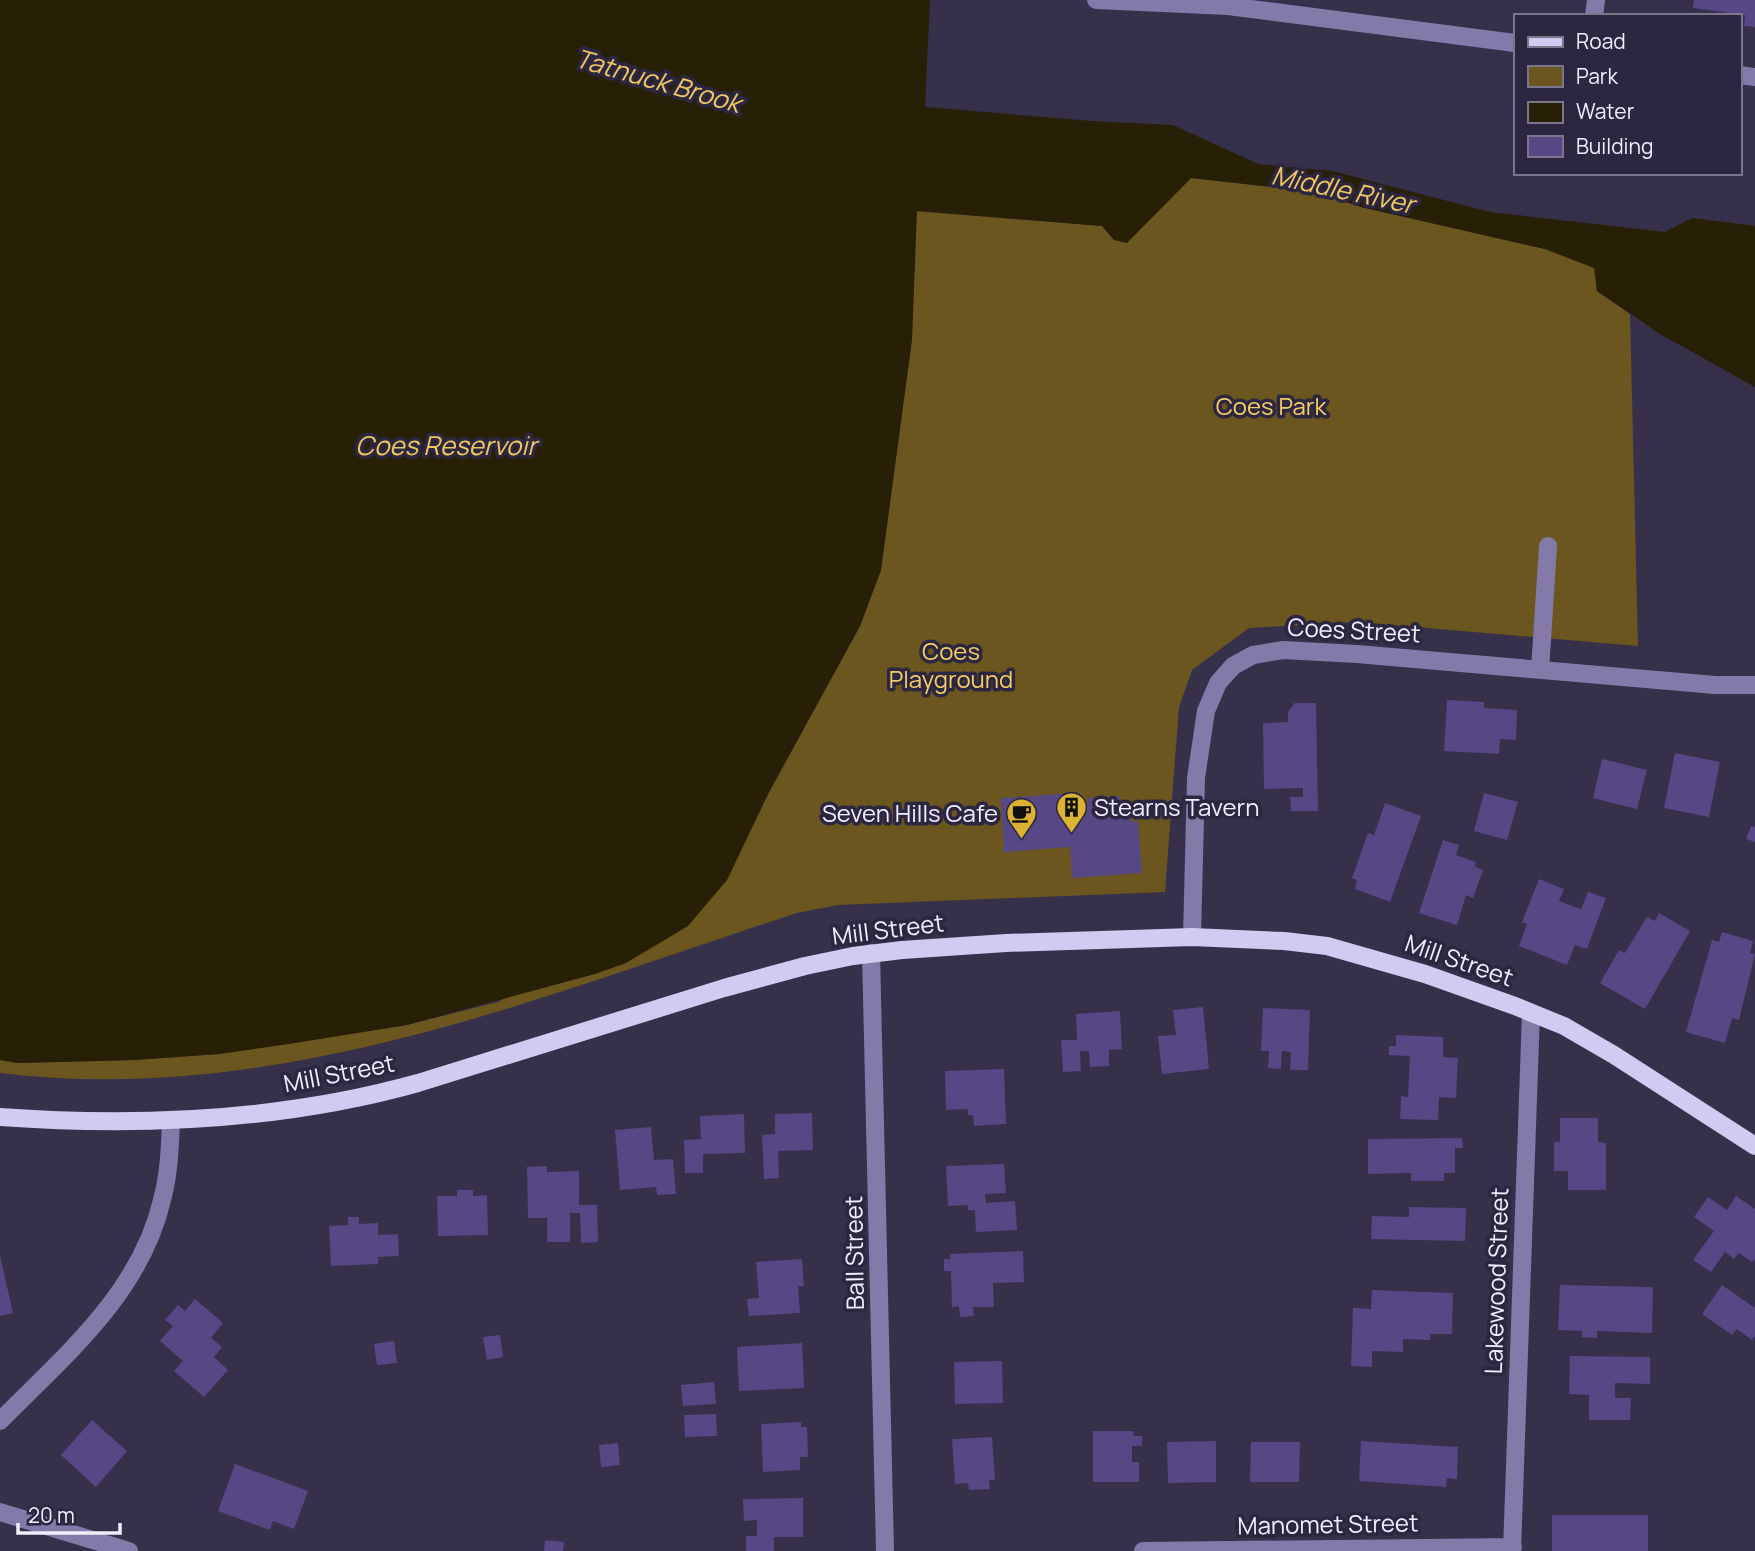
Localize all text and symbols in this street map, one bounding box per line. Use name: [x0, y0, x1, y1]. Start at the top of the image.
legend: [1514, 14, 1741, 175]
text: Road: [1576, 27, 1626, 55]
water label: Tatnuck Brook: [571, 39, 749, 122]
text: Park: [1576, 62, 1618, 90]
text: Water: [1576, 97, 1635, 125]
text: Building: [1576, 132, 1653, 160]
water label: Middle River: [1269, 156, 1421, 222]
park label: Coes Park: [1216, 389, 1327, 422]
water label: Coes Reservoir: [355, 427, 540, 463]
street label: Coes Street: [1287, 610, 1421, 649]
park label: Coes Playground: [889, 634, 1013, 695]
place label: Stearns Tavern: [1094, 790, 1260, 823]
building icon: Stearns Tavern: [1054, 791, 1088, 835]
place label: Seven Hills Cafe: [822, 796, 998, 829]
cafe icon: Seven Hills Cafe: [1004, 797, 1038, 841]
street label: Mill Street: [830, 905, 946, 952]
street label: Mill Street: [1401, 926, 1518, 993]
street label: Mill Street: [280, 1046, 397, 1099]
street label: Lakewood Street: [1476, 1187, 1515, 1375]
street label: Ball Street: [836, 1195, 871, 1311]
scale bar: [18, 1492, 119, 1536]
text: 20 m: [28, 1501, 75, 1529]
street label: Manomet Street: [1237, 1505, 1419, 1542]

